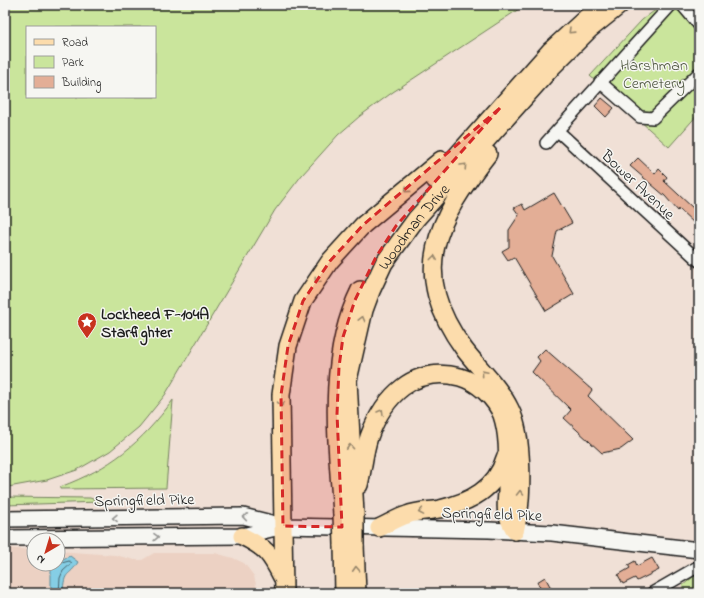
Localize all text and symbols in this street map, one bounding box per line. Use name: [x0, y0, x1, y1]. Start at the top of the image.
legend: [26, 26, 156, 98]
one-way arrow: [568, 26, 576, 34]
text: Road: [62, 34, 88, 52]
text: Park: [62, 54, 84, 72]
park label: Harshman Cemetery: [620, 54, 688, 96]
text: Building: [61, 74, 101, 93]
street label: Bower Avenue: [595, 144, 681, 227]
one-way arrow: [459, 163, 466, 171]
street label: Woodman Drive: [373, 178, 457, 276]
one-way arrow: [405, 185, 412, 192]
one-way arrow: [429, 255, 438, 261]
one-way arrow: [315, 277, 322, 284]
place label: Lockheed F-104A Starfighter: [101, 303, 209, 346]
place icon: Lockheed F-104A Starfighter: [76, 311, 98, 339]
one-way arrow: [357, 316, 365, 322]
one-way arrow: [481, 371, 488, 378]
one-way arrow: [277, 401, 285, 407]
one-way arrow: [377, 409, 384, 416]
one-way arrow: [346, 444, 355, 450]
street label: Springfield Pike: [94, 488, 195, 514]
one-way arrow: [516, 490, 524, 496]
street label: Springfield Pike: [441, 501, 543, 529]
one-way arrow: [418, 507, 424, 516]
one-way arrow: [242, 513, 248, 522]
one-way arrow: [112, 514, 118, 522]
north arrow: [26, 532, 66, 572]
one-way arrow: [153, 533, 159, 541]
text: N: [33, 550, 48, 568]
one-way arrow: [352, 566, 360, 572]

